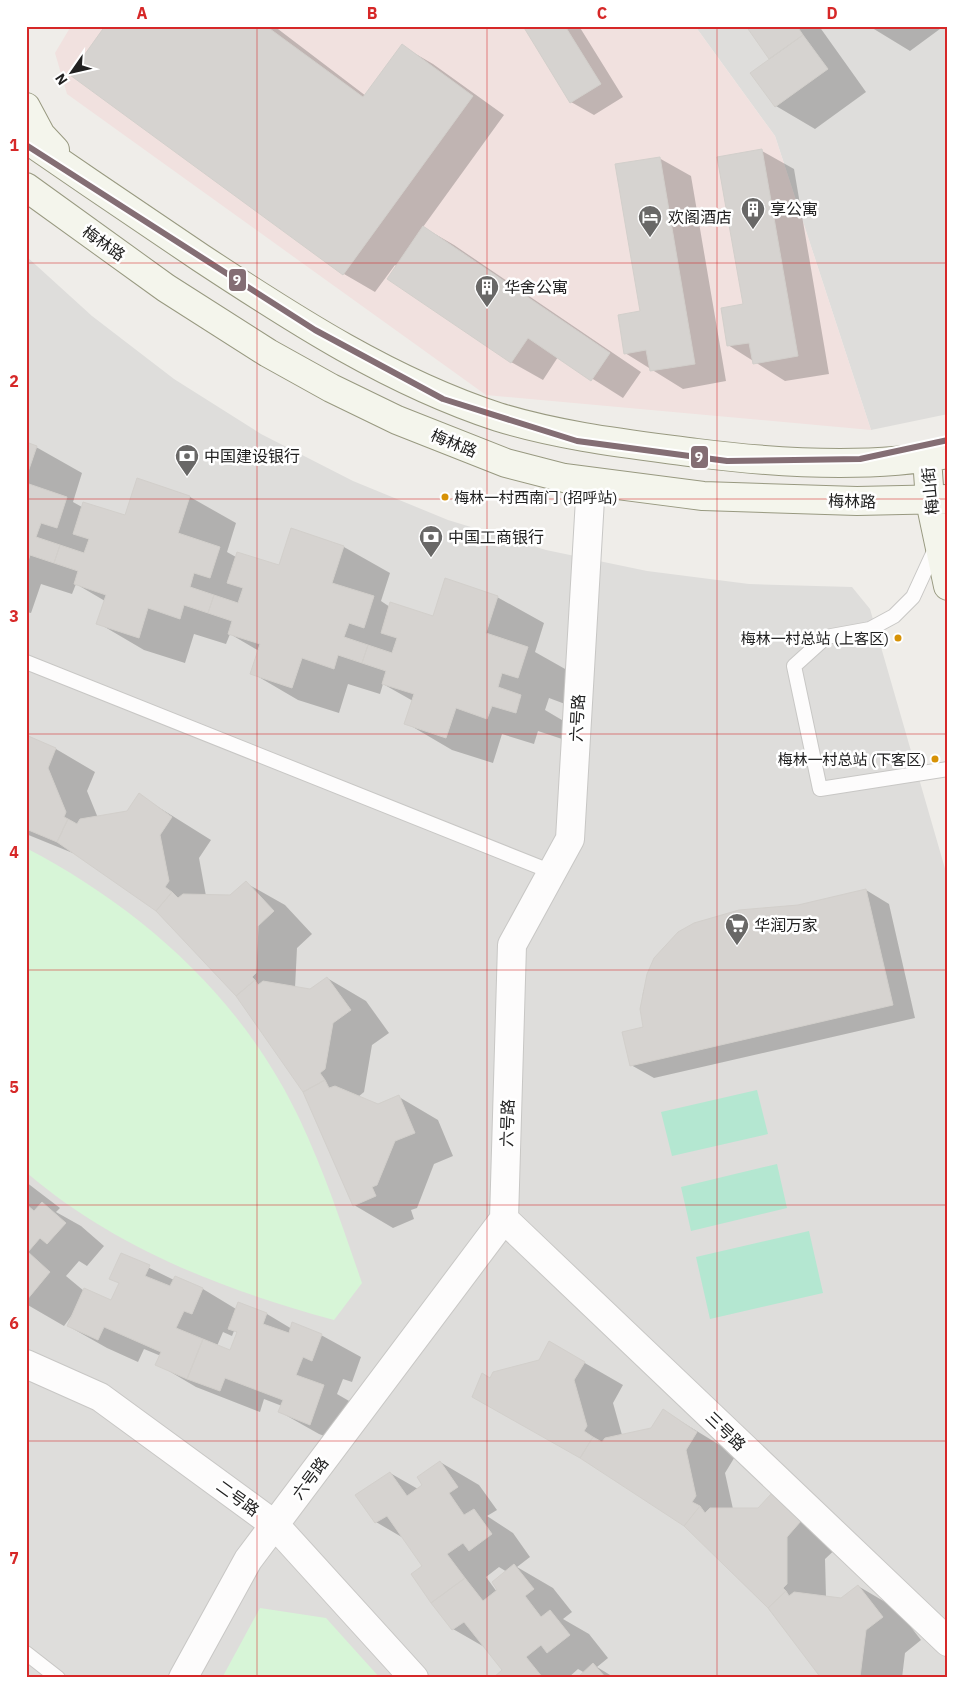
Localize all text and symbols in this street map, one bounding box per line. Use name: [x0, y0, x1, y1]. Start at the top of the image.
text: A: [137, 3, 148, 23]
text: B: [367, 3, 378, 23]
text: C: [597, 3, 607, 23]
text: D: [826, 3, 838, 23]
north arrow: [48, 48, 98, 98]
text: N: [51, 70, 72, 89]
text: 1: [9, 135, 19, 155]
building icon: 享公寓: [740, 196, 766, 230]
place label: 享公寓: [770, 199, 818, 219]
hotel icon: 欢阁酒店: [637, 204, 663, 238]
place label: 欢阁酒店: [668, 207, 732, 227]
street label: 梅林路: [79, 221, 129, 265]
line badge: 9: [228, 268, 247, 292]
text: 9: [233, 271, 241, 289]
building icon: 华舍公寓: [474, 274, 500, 308]
place label: 华舍公寓: [504, 277, 568, 297]
text: 2: [9, 371, 19, 391]
street label: 梅林路: [428, 425, 480, 461]
bank icon: 中国建设银行: [174, 443, 200, 477]
line badge: 9: [690, 445, 709, 469]
place label: 中国建设银行: [204, 446, 300, 466]
text: 9: [695, 448, 703, 466]
street label: 梅山街: [918, 466, 942, 516]
place label: 梅林一村西南门 (招呼站): [454, 488, 618, 507]
street label: 梅林路: [828, 491, 876, 511]
marker: 梅林一村西南门 (招呼站): [440, 492, 450, 502]
bank icon: 中国工商银行: [418, 524, 444, 558]
place label: 中国工商银行: [448, 527, 544, 547]
text: 3: [9, 606, 19, 626]
place label: 梅林一村总站 (上客区): [740, 629, 889, 648]
marker: 梅林一村总站 (上客区): [893, 633, 903, 643]
street label: 六号路: [566, 694, 588, 742]
place label: 梅林一村总站 (下客区): [777, 750, 926, 769]
marker: 梅林一村总站 (下客区): [930, 754, 940, 764]
text: 4: [9, 842, 19, 862]
supermarket icon: 华润万家: [724, 912, 750, 946]
place label: 华润万家: [754, 915, 818, 935]
text: 5: [9, 1077, 19, 1097]
street label: 六号路: [496, 1099, 518, 1147]
text: 6: [9, 1313, 19, 1333]
street label: 三号路: [702, 1407, 750, 1455]
street label: 六号路: [288, 1453, 332, 1503]
street label: 二号路: [213, 1476, 263, 1520]
text: 7: [9, 1548, 19, 1568]

